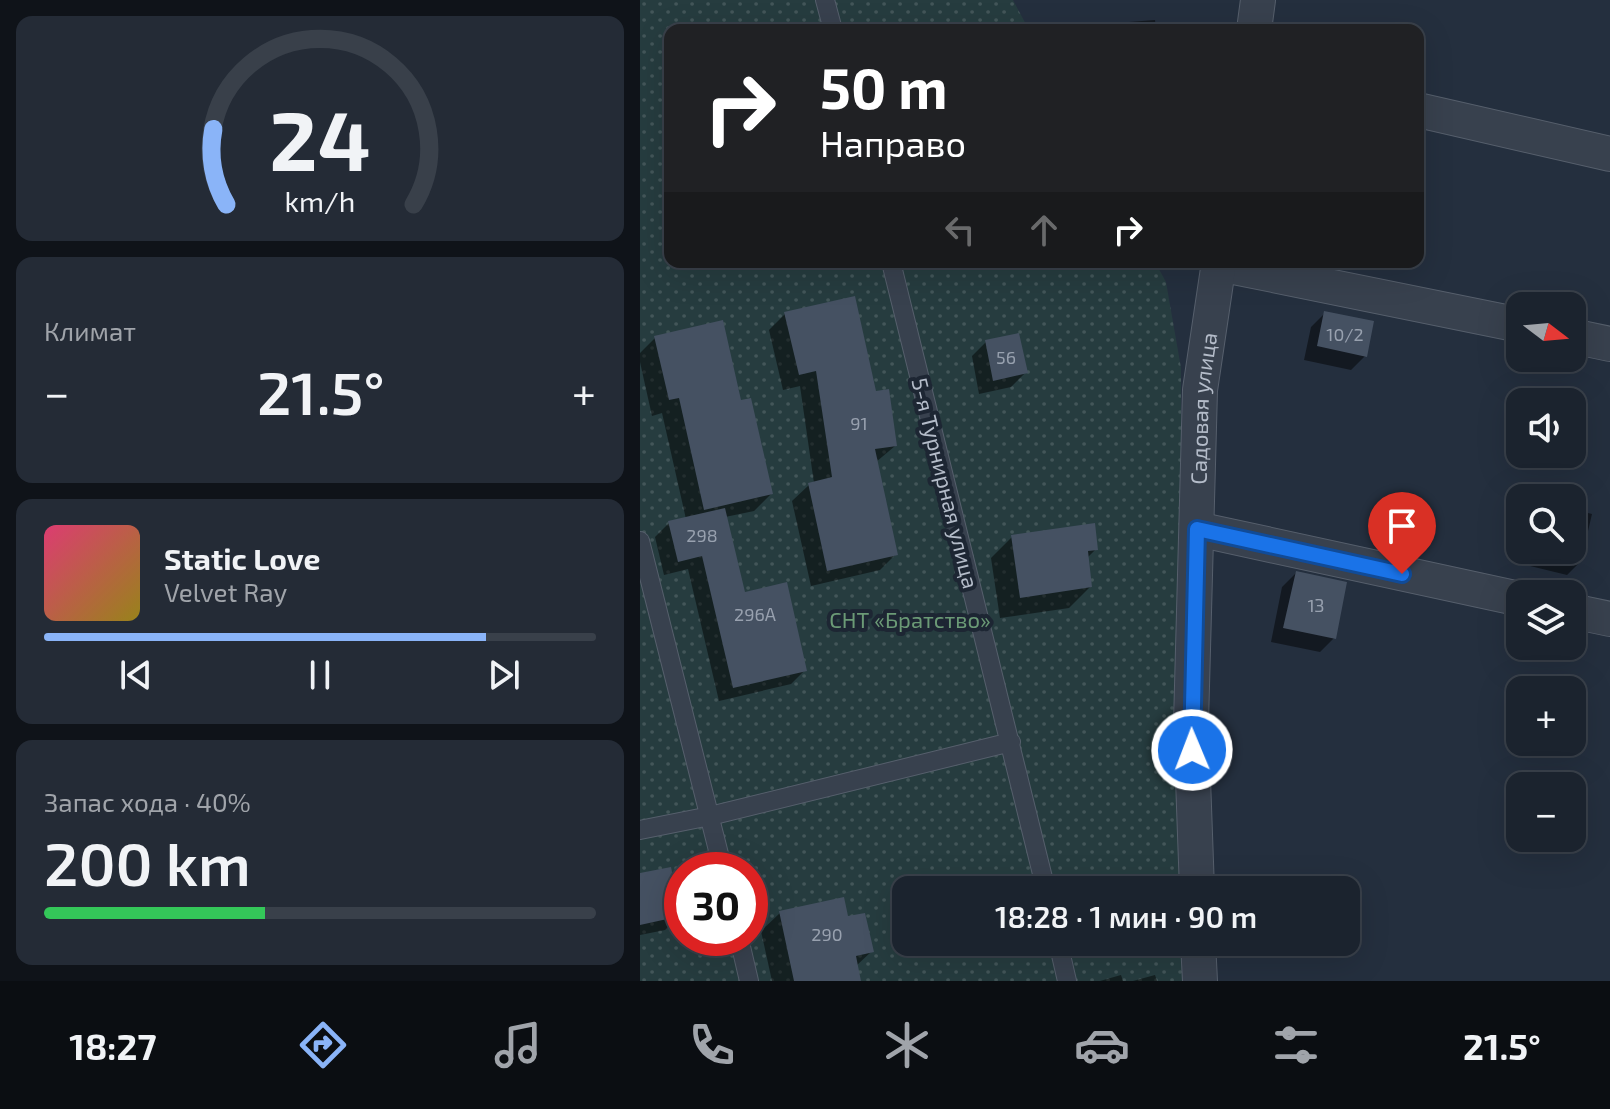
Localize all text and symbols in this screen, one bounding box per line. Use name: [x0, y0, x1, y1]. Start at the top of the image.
text: 50 m: [820, 53, 948, 120]
icon: right: [688, 56, 792, 160]
text: 24: [269, 87, 371, 187]
text: Направо: [820, 121, 966, 164]
text: km/h: [285, 183, 355, 218]
icon: left: [938, 208, 982, 252]
icon: ahead: [1022, 208, 1066, 252]
icon: right: [1106, 208, 1150, 252]
north arrow: [1506, 292, 1586, 372]
map controls: [1506, 292, 1586, 852]
text: Климат: [44, 315, 136, 346]
house number: 10/2: [1326, 323, 1364, 345]
street label: Садовая улица: [1184, 331, 1221, 485]
house number: 56: [996, 346, 1016, 368]
text: 21.5°: [257, 355, 385, 427]
text: −: [44, 365, 70, 418]
text: +: [572, 365, 596, 418]
street label: 5-я Турнирная улица: [906, 375, 985, 591]
button: sound: [1506, 388, 1586, 468]
house number: 91: [850, 412, 868, 434]
button: search: [1506, 484, 1586, 564]
pin: [1368, 492, 1436, 574]
icon: arrive: [1380, 504, 1424, 548]
house number: 298: [686, 524, 718, 546]
text: Static Love: [164, 540, 320, 576]
text: Velvet Ray: [164, 576, 287, 607]
button: layers: [1506, 580, 1586, 660]
house number: 1З: [1307, 594, 1325, 616]
house number: 296А: [734, 603, 777, 625]
park label: СНТ «Братство»: [829, 606, 991, 632]
icon: previous: [114, 653, 158, 697]
icon: pause: [298, 653, 342, 697]
icon: next: [482, 653, 526, 697]
button: +: [1506, 676, 1586, 756]
position arrow: [1150, 708, 1234, 792]
button: −: [1506, 772, 1586, 852]
text: Запас хода · 40%: [44, 786, 251, 817]
text: 200 km: [44, 826, 251, 898]
speed limit sign: 30: [664, 852, 768, 956]
text: 18:28 · 1 мин · 90 m: [995, 898, 1257, 934]
house number: 290: [811, 923, 843, 945]
icon: directions: [295, 1017, 351, 1073]
icon: music: [490, 1017, 546, 1073]
icon: phone: [684, 1017, 740, 1073]
icon: climate: [879, 1017, 935, 1073]
icon: car: [1074, 1017, 1130, 1073]
icon: filters: [1268, 1017, 1324, 1073]
text: 18:27: [69, 1024, 156, 1067]
text: 21.5°: [1463, 1024, 1541, 1067]

